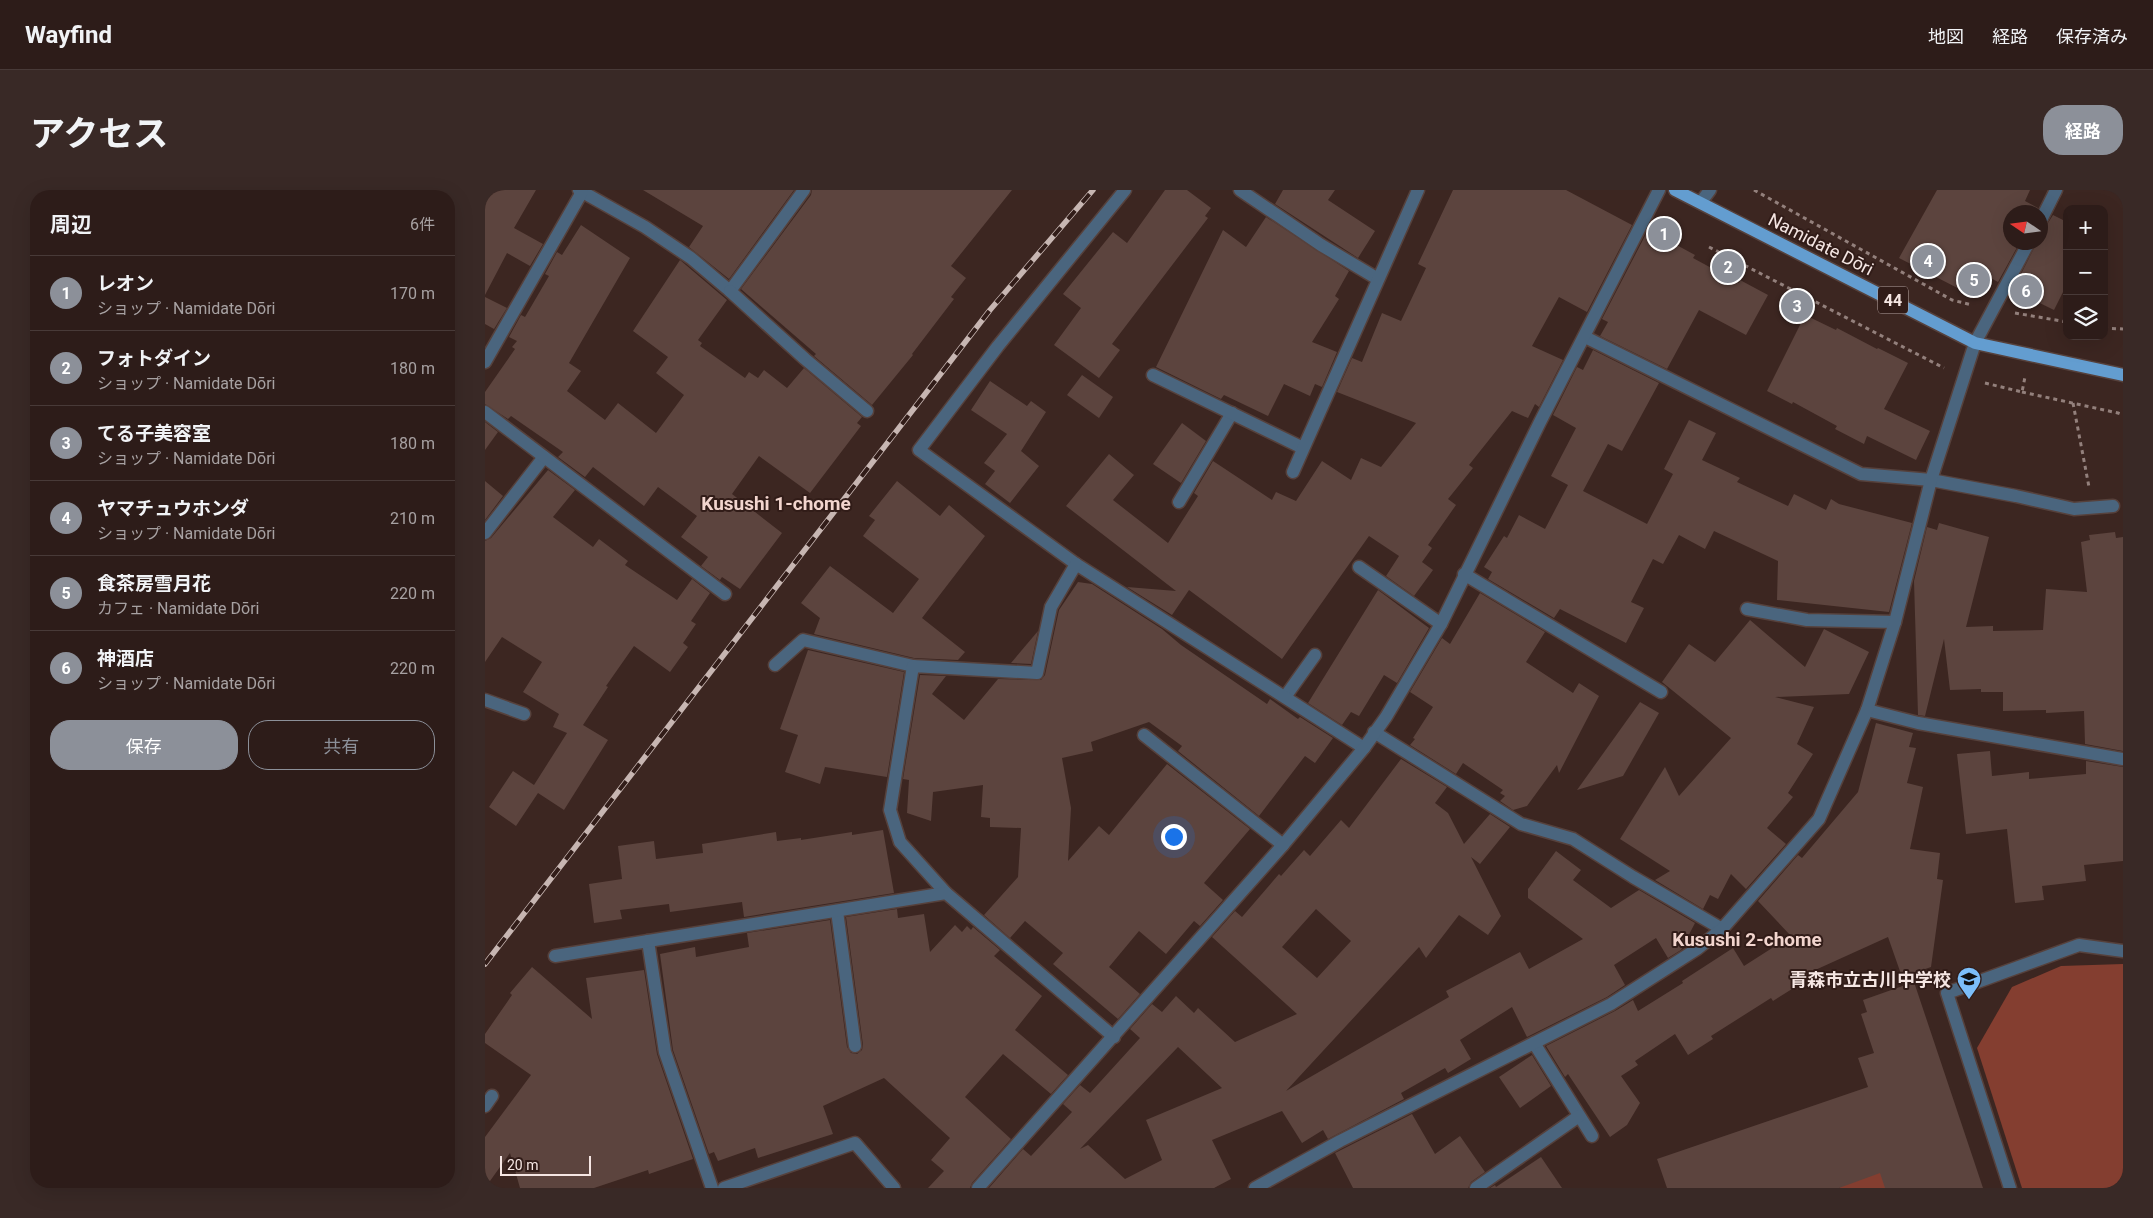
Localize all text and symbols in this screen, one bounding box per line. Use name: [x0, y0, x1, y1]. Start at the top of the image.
text: Wayfind: [25, 21, 112, 49]
text: 地図: [1928, 26, 1964, 47]
text: 経路: [1992, 26, 2028, 47]
text: 保存済み: [2056, 26, 2128, 47]
button: 経路: [2043, 105, 2123, 155]
text: アクセス: [30, 114, 168, 155]
north arrow: [2003, 205, 2048, 250]
map controls: [2063, 205, 2108, 340]
button: +: [2063, 205, 2108, 250]
street label: Namidate Dōri: [1765, 208, 1877, 280]
text: 周辺: [50, 213, 92, 237]
text: 6件: [410, 215, 435, 234]
pin: 1: [1648, 215, 1680, 253]
pin: 4: [1912, 242, 1944, 280]
pin: 2: [1712, 248, 1744, 286]
button: −: [2063, 250, 2108, 295]
pin: 5: [1958, 261, 1990, 299]
text: レオン: [97, 272, 154, 295]
pin: 6: [2010, 272, 2042, 310]
text: 1: [61, 284, 71, 303]
text: 170 m: [390, 284, 435, 303]
road number: 44: [1878, 286, 1908, 314]
pin: 3: [1781, 287, 1813, 325]
button: layers: [2063, 295, 2108, 340]
text: ショップ · Namidate Dōri: [97, 299, 276, 318]
text: フォトダイン: [97, 347, 211, 370]
text: 2: [61, 359, 71, 378]
text: 180 m: [390, 359, 435, 378]
text: ショップ · Namidate Dōri: [97, 374, 276, 393]
text: てる子美容室: [97, 422, 211, 445]
text: 3: [61, 434, 71, 453]
text: 180 m: [390, 434, 435, 453]
text: ショップ · Namidate Dōri: [97, 449, 276, 468]
district label: Kusushi 1-chome: [701, 492, 851, 515]
text: ヤマチュウホンダ: [97, 497, 249, 520]
text: 4: [61, 509, 71, 528]
text: 210 m: [390, 509, 435, 528]
text: ショップ · Namidate Dōri: [97, 524, 276, 543]
text: 食茶房雪月花: [97, 572, 211, 595]
text: 5: [61, 584, 71, 603]
text: 220 m: [390, 584, 435, 603]
text: カフェ · Namidate Dōri: [97, 599, 260, 618]
text: 神酒店: [97, 647, 154, 670]
text: 6: [61, 659, 71, 678]
text: 220 m: [390, 659, 435, 678]
text: ショップ · Namidate Dōri: [97, 674, 276, 693]
button: 保存: [50, 720, 238, 770]
button: 共有: [248, 720, 435, 770]
your location: [1161, 824, 1187, 850]
district label: Kusushi 2-chome: [1672, 928, 1822, 951]
school or university icon: 青森市立古川中学校: [1956, 966, 1982, 1000]
place label: 青森市立古川中学校: [1789, 969, 1951, 990]
scale bar: [500, 1153, 591, 1176]
text: 20 m: [507, 1157, 539, 1173]

